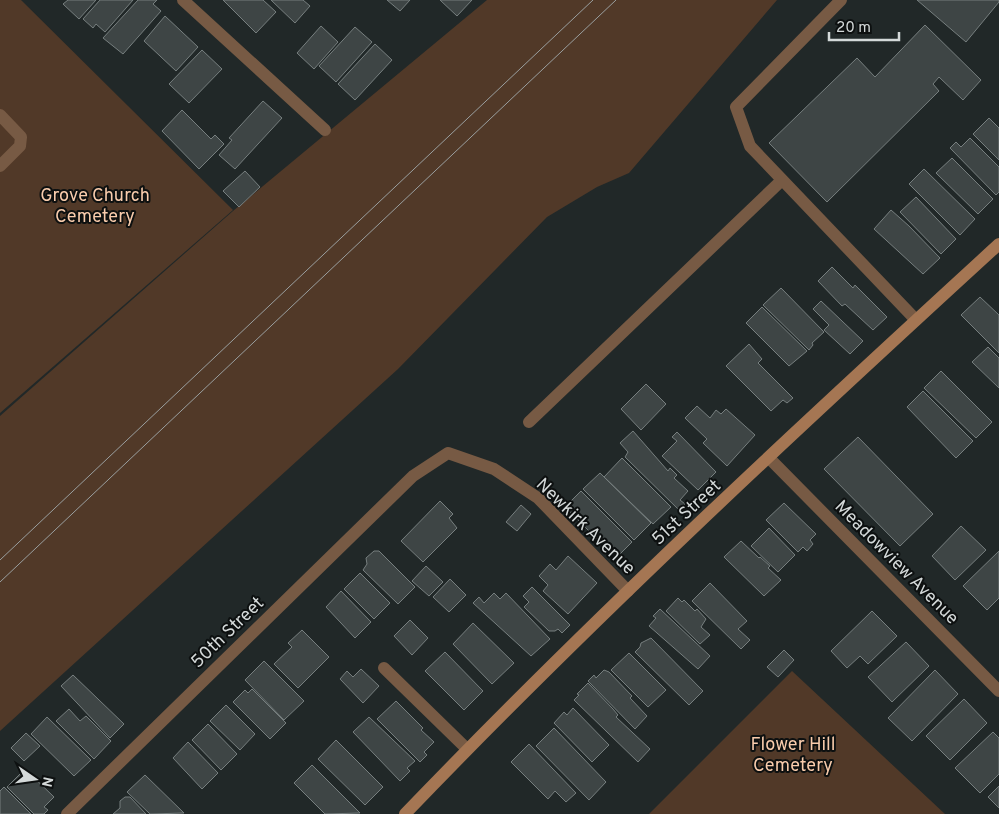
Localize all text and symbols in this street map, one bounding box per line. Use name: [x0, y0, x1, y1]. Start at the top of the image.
scale bar: [829, 10, 899, 42]
text: 20 m: [836, 19, 871, 38]
park label: Grove Church Cemetery: [40, 185, 150, 229]
street label: Newkirk Avenue: [530, 474, 640, 580]
street label: 51st Street: [648, 475, 726, 551]
street label: Meadowview Avenue: [829, 496, 963, 630]
street label: 50th Street: [187, 592, 270, 674]
park label: Flower Hill Cemetery: [750, 734, 836, 778]
north arrow: [10, 754, 60, 804]
text: N: [37, 775, 56, 788]

